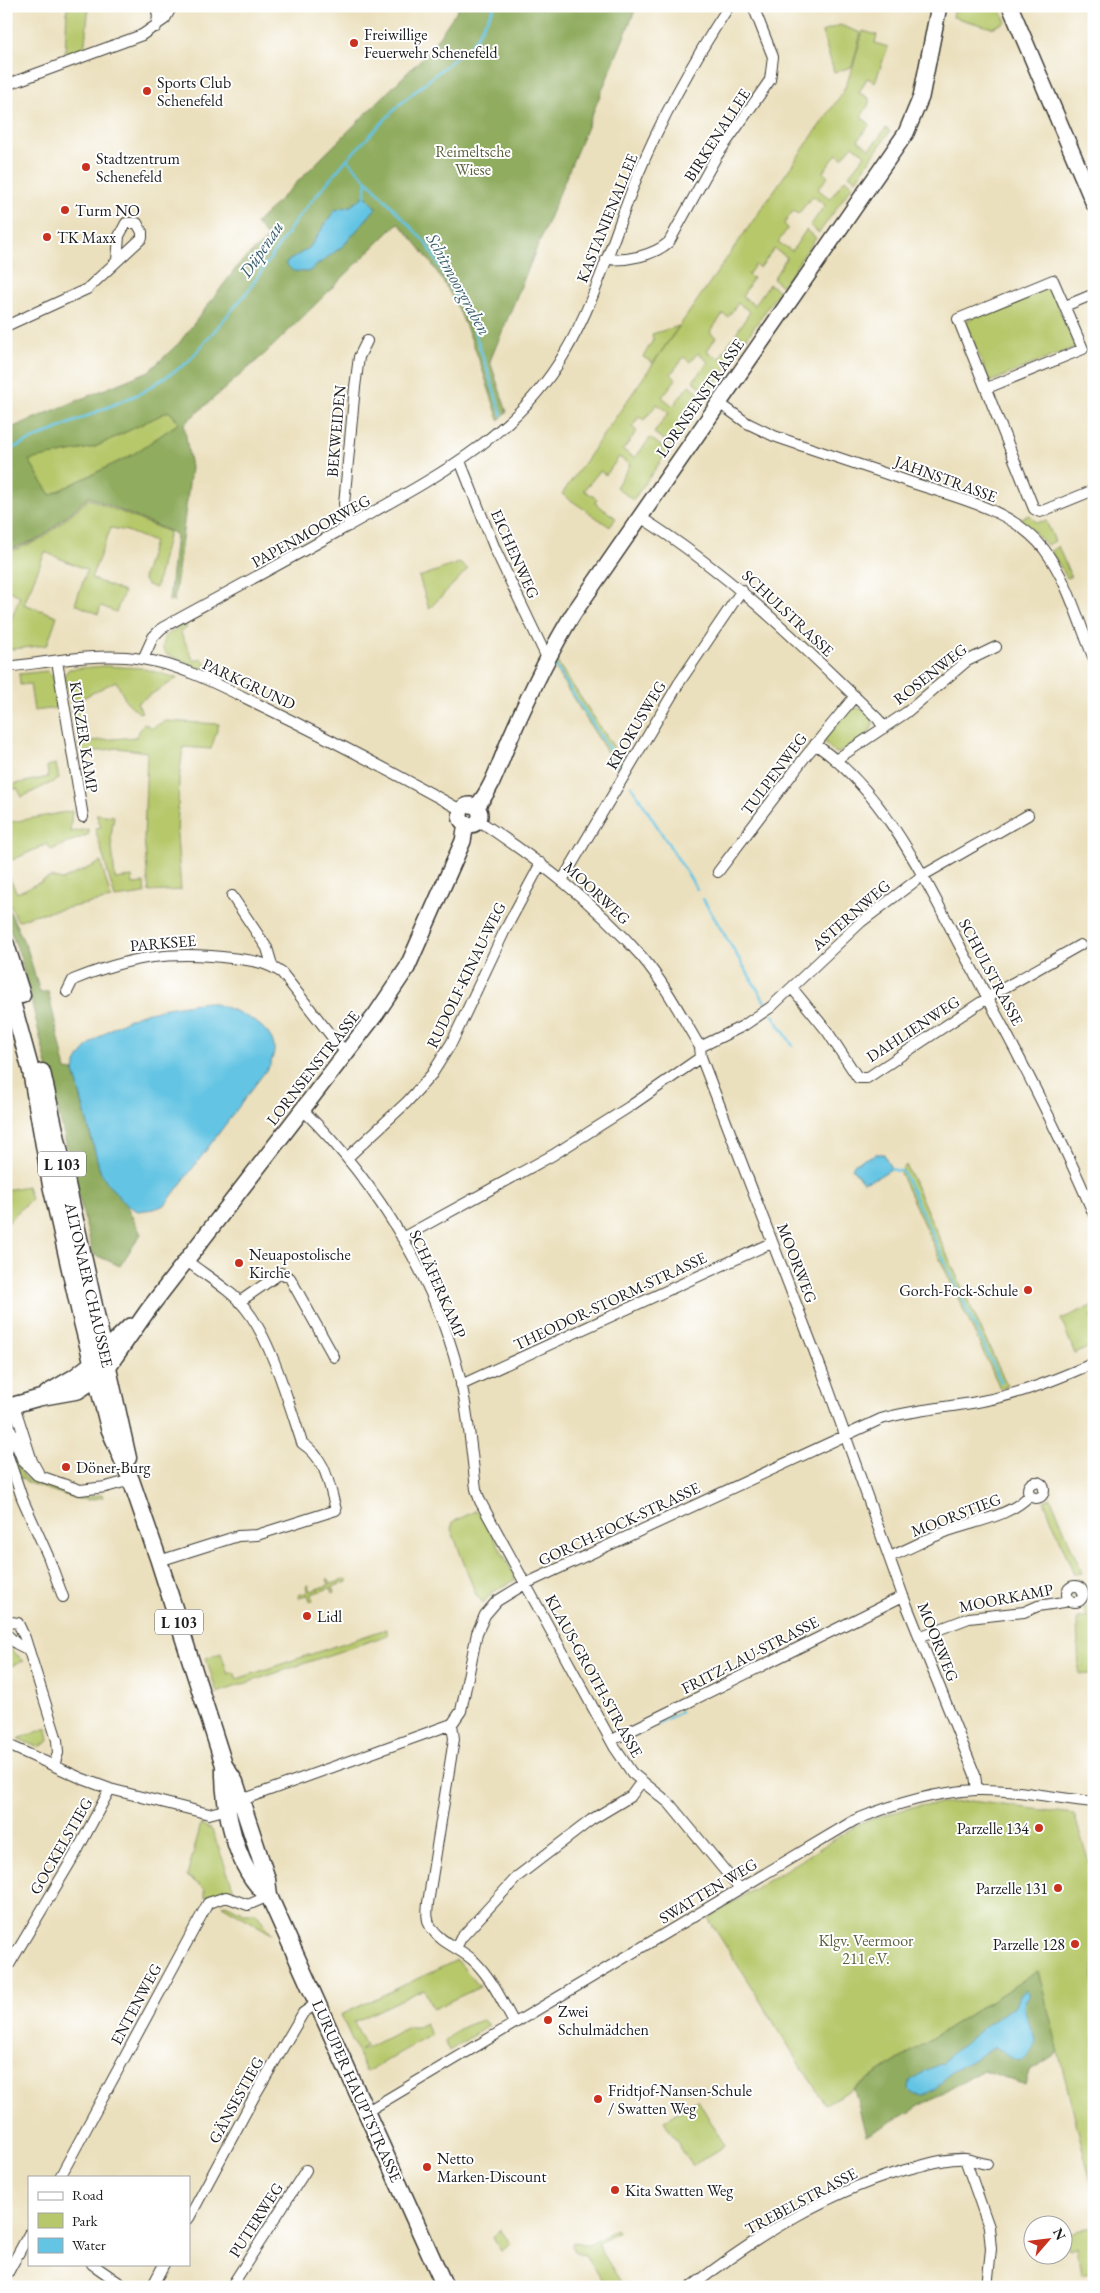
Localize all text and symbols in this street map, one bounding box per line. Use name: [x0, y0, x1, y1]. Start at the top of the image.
place label: Freiwillige Feuerwehr Schenefeld: [364, 24, 498, 63]
marker: Freiwillige Feuerwehr Schenefeld: [348, 37, 360, 49]
place label: Sports Club Schenefeld: [157, 72, 231, 111]
marker: Sports Club Schenefeld: [141, 85, 153, 97]
street label: BIRKENALLEE: [679, 85, 755, 185]
park label: Reimeltsche Wiese: [435, 141, 511, 180]
place label: Stadtzentrum Schenefeld: [96, 148, 180, 187]
street label: KASTANIENALLEE: [572, 150, 642, 286]
marker: Stadtzentrum Schenefeld: [80, 161, 92, 173]
place label: Turm NO: [75, 200, 140, 221]
marker: Turm NO: [59, 204, 71, 216]
water label: Düpenau: [233, 216, 289, 283]
place label: TK Maxx: [57, 227, 116, 248]
water label: Schitmoorgraben: [420, 228, 497, 340]
marker: TK Maxx: [41, 231, 53, 243]
street label: LORNSENSTRASSE: [651, 335, 749, 461]
street label: BEKWEIDEN: [322, 384, 351, 478]
street label: JAHNSTRASSE: [890, 450, 1000, 507]
street label: PAPENMOORWEG: [248, 489, 374, 572]
street label: EICHENWEG: [486, 506, 544, 602]
street label: SCHULSTRASSE: [738, 565, 838, 661]
street label: ROSENWEG: [889, 638, 971, 709]
street label: PARKGRUND: [199, 653, 299, 715]
street label: KROKUSWEG: [601, 676, 671, 773]
street label: KURZER KAMP: [65, 680, 103, 794]
street label: TULPENWEG: [736, 728, 812, 819]
street label: MOORWEG: [559, 857, 635, 929]
street label: ASTERNWEG: [806, 875, 895, 956]
street label: RUDOLF-KINAU-WEG: [422, 898, 511, 1051]
street label: SCHULSTRASSE: [954, 915, 1028, 1029]
street label: PARKSEE: [129, 930, 197, 956]
street label: DAHLIENWEG: [862, 991, 964, 1067]
street label: LORNSENSTRASSE: [262, 1006, 364, 1130]
road number: L 103: [38, 1152, 86, 1176]
street label: ALTONAER CHAUSSEE: [60, 1200, 118, 1370]
street label: MOORWEG: [772, 1220, 822, 1306]
street label: SCHÄFERKAMP: [405, 1226, 471, 1342]
place label: Neuapostolische Kirche: [249, 1244, 351, 1283]
street label: THEODOR-STORM-STRASSE: [510, 1247, 710, 1355]
marker: Neuapostolische Kirche: [233, 1257, 245, 1269]
place label: Gorch-Fock-Schule: [899, 1280, 1018, 1301]
marker: Gorch-Fock-Schule: [1022, 1284, 1034, 1296]
place label: Döner-Burg: [76, 1457, 152, 1478]
marker: Döner-Burg: [60, 1461, 72, 1473]
street label: GORCH-FOCK-STRASSE: [535, 1477, 703, 1571]
street label: MOORSTIEG: [908, 1488, 1004, 1542]
street label: MOORKAMP: [957, 1579, 1055, 1617]
street label: KLAUS-GROTH-STRASSE: [540, 1591, 648, 1761]
street label: MOORWEG: [913, 1599, 964, 1685]
place label: Lidl: [317, 1606, 342, 1627]
road number: L 103: [155, 1610, 203, 1634]
marker: Lidl: [301, 1610, 313, 1622]
street label: FRITZ-LAU-STRASSE: [678, 1611, 822, 1699]
street label: GOCKELSTIEG: [25, 1793, 97, 1898]
place label: Parzelle 134: [957, 1818, 1029, 1839]
marker: Parzelle 134: [1033, 1822, 1045, 1834]
street label: SWATTEN WEG: [655, 1853, 761, 1929]
place label: Parzelle 131: [976, 1878, 1048, 1899]
marker: Parzelle 131: [1052, 1882, 1064, 1894]
park label: Klgv. Veermoor 211 e.V.: [819, 1930, 914, 1969]
place label: Parzelle 128: [993, 1934, 1065, 1955]
marker: Parzelle 128: [1069, 1938, 1081, 1950]
street label: ENTENWEG: [106, 1959, 166, 2048]
street label: LURUPER HAUPTSTRASSE: [307, 1997, 407, 2185]
place label: Zwei Schulmädchen: [558, 2001, 649, 2040]
marker: Zwei Schulmädchen: [542, 2014, 554, 2026]
street label: GÄNSESTIEG: [204, 2053, 269, 2147]
place label: Fridtjof-Nansen-Schule / Swatten Weg: [608, 2080, 752, 2119]
marker: Fridtjof-Nansen-Schule / Swatten Weg: [592, 2093, 604, 2105]
place label: Netto Marken-Discount: [437, 2148, 547, 2187]
marker: Netto Marken-Discount: [421, 2161, 433, 2173]
street label: TREBELSTRASSE: [741, 2163, 861, 2239]
legend: [28, 2176, 190, 2266]
street label: PUTERWEG: [224, 2178, 288, 2261]
place label: Kita Swatten Weg: [625, 2180, 734, 2201]
marker: Kita Swatten Weg: [609, 2184, 621, 2196]
text: Road: [72, 2185, 104, 2204]
text: Park: [72, 2211, 99, 2230]
north arrow: [1022, 2216, 1072, 2266]
text: N: [1049, 2225, 1070, 2244]
text: Water: [72, 2235, 106, 2254]

